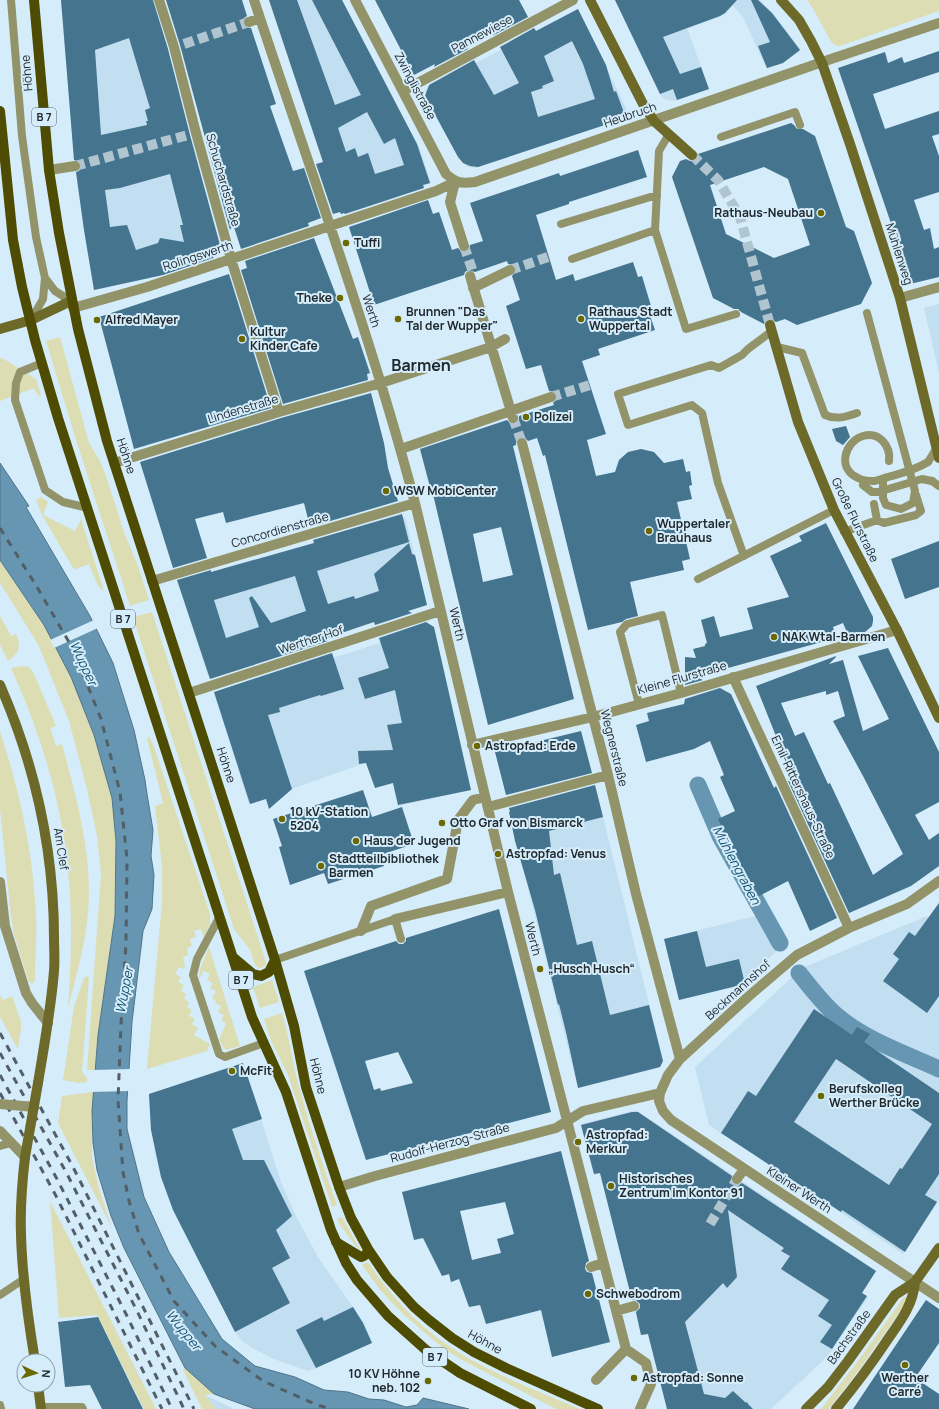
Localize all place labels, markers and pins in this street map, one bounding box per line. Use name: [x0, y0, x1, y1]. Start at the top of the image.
place label: Rathaus-Neubau: [714, 204, 813, 221]
marker: Rathaus-Neubau: [816, 208, 826, 218]
place label: Tuffi: [354, 234, 380, 251]
marker: Tuffi: [341, 238, 351, 248]
place label: Theke: [296, 289, 332, 306]
marker: Theke: [335, 293, 345, 303]
place label: Brunnen "Das Tal der Wupper": [406, 303, 498, 334]
place label: Rathaus Stadt Wuppertal: [589, 303, 672, 334]
place label: Alfred Mayer: [105, 311, 178, 328]
marker: Brunnen "Das Tal der Wupper": [393, 314, 403, 324]
marker: Rathaus Stadt Wuppertal: [576, 314, 586, 324]
marker: Alfred Mayer: [92, 315, 102, 325]
place label: Kultur Kinder Cafe: [250, 323, 318, 354]
marker: Kultur Kinder Cafe: [237, 334, 247, 344]
place label: Polizei: [534, 408, 572, 425]
marker: Polizei: [521, 412, 531, 422]
place label: WSW MobiCenter: [394, 482, 496, 499]
marker: WSW MobiCenter: [381, 486, 391, 496]
place label: Wuppertaler Brauhaus: [657, 515, 730, 546]
marker: Wuppertaler Brauhaus: [644, 526, 654, 536]
place label: NAK Wtal-Barmen: [782, 628, 885, 645]
marker: NAK Wtal-Barmen: [769, 632, 779, 642]
place label: Astropfad: Erde: [485, 737, 576, 754]
marker: Astropfad: Erde: [472, 741, 482, 751]
place label: 10 kV-Station 5204: [290, 803, 368, 834]
marker: 10 kV-Station 5204: [277, 814, 287, 824]
place label: Otto Graf von Bismarck: [450, 814, 583, 831]
marker: Otto Graf von Bismarck: [437, 818, 447, 828]
place label: Haus der Jugend: [364, 832, 461, 849]
marker: Haus der Jugend: [351, 836, 361, 846]
place label: Astropfad: Venus: [506, 845, 606, 862]
marker: Astropfad: Venus: [493, 849, 503, 859]
place label: Stadtteilbibliothek Barmen: [329, 850, 439, 881]
marker: Stadtteilbibliothek Barmen: [316, 861, 326, 871]
place label: „Husch Husch“: [548, 960, 635, 977]
marker: „Husch Husch“: [535, 964, 545, 974]
place label: McFit: [240, 1062, 272, 1079]
marker: McFit: [227, 1066, 237, 1076]
place label: Berufskolleg Werther Brücke: [829, 1080, 919, 1111]
marker: Berufskolleg Werther Brücke: [816, 1091, 826, 1101]
place label: Astropfad: Merkur: [586, 1126, 648, 1157]
marker: Astropfad: Merkur: [573, 1137, 583, 1147]
place label: Historisches Zentrum im Kontor 91: [619, 1170, 743, 1201]
marker: Historisches Zentrum im Kontor 91: [606, 1181, 616, 1191]
place label: Schwebodrom: [596, 1285, 680, 1302]
marker: Schwebodrom: [583, 1289, 593, 1299]
marker: Werther Carré: [900, 1360, 910, 1370]
place label: 10 KV Höhne neb. 102: [348, 1365, 420, 1396]
place label: Astropfad: Sonne: [642, 1369, 744, 1386]
place label: Werther Carré: [881, 1369, 929, 1400]
marker: Astropfad: Sonne: [629, 1373, 639, 1383]
marker: 10 KV Höhne neb. 102: [423, 1376, 433, 1386]

